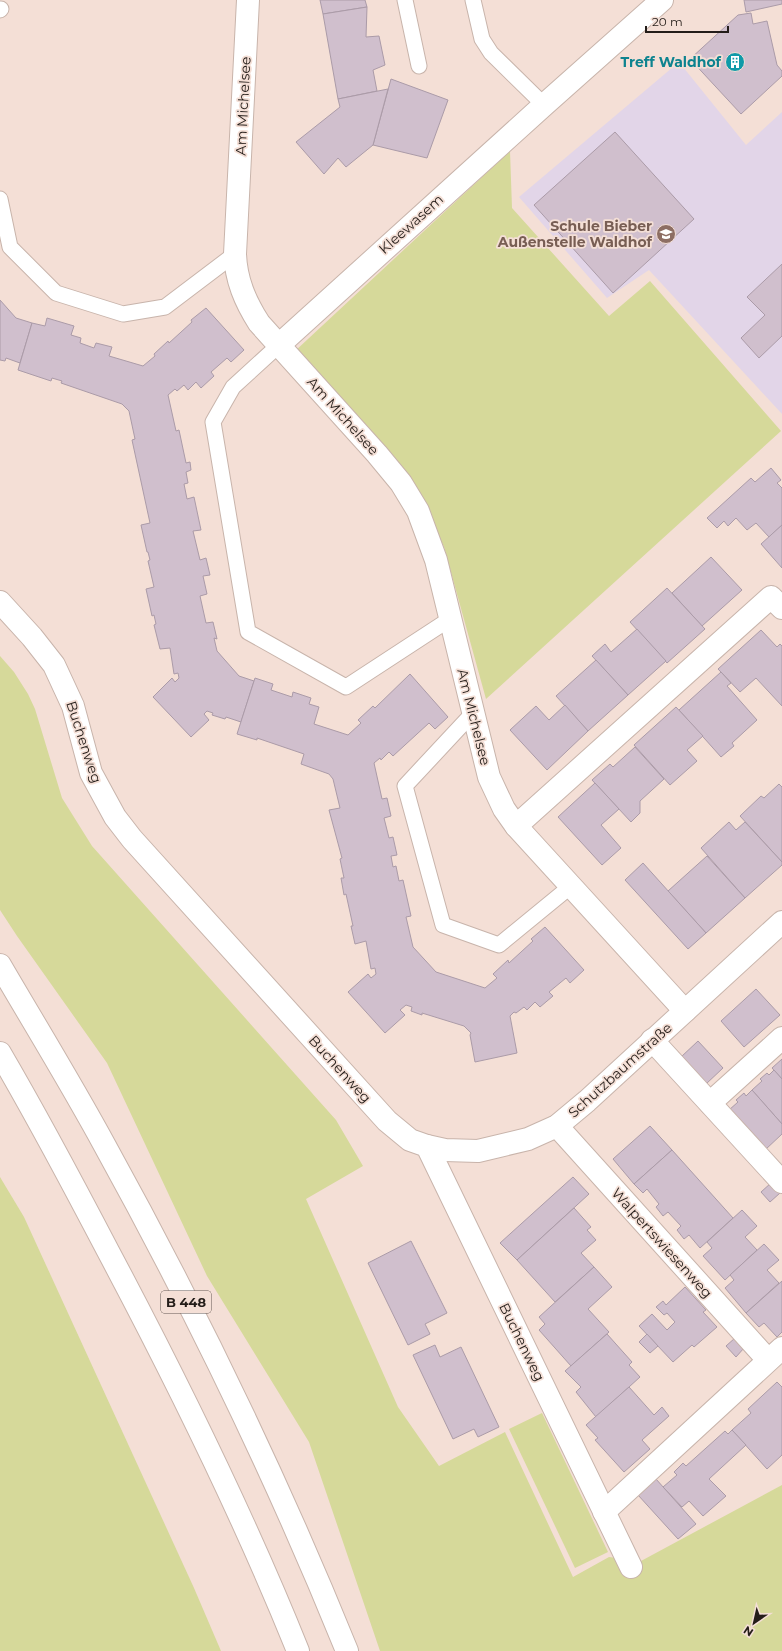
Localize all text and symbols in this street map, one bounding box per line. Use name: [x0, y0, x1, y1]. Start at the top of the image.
scale bar: [646, 8, 728, 34]
text: 20 m: [652, 14, 683, 29]
building icon: Treff Waldhof: [724, 51, 746, 73]
place label: Treff Waldhof: [620, 53, 722, 71]
street label: Am Michelsee: [231, 56, 255, 156]
street label: Kleewasem: [375, 190, 447, 258]
place label: Schule Bieber Außenstelle Waldhof: [497, 217, 653, 251]
school or university icon: Schule Bieber Außenstelle Waldhof: [655, 223, 677, 245]
street label: Am Michelsee: [303, 373, 383, 459]
street label: Am Michelsee: [453, 667, 495, 767]
street label: Buchenweg: [62, 699, 106, 785]
street label: Schutzbaumstraße: [564, 1019, 676, 1121]
street label: Buchenweg: [305, 1031, 375, 1107]
street label: Walpertswiesenweg: [608, 1184, 716, 1302]
road number: B 448: [161, 1291, 211, 1313]
street label: Buchenweg: [495, 1300, 549, 1384]
north arrow: [734, 1603, 774, 1643]
text: N: [741, 1623, 756, 1640]

